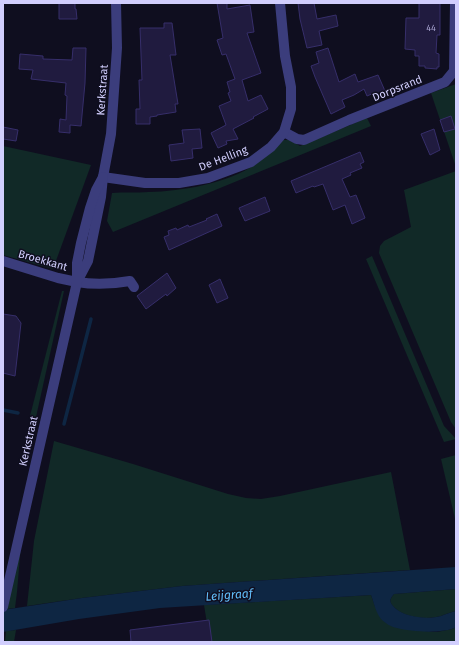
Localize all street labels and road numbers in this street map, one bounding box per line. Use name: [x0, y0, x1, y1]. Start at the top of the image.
street label: Kerkstraat: [94, 64, 111, 116]
street label: Dorpsrand: [371, 73, 424, 104]
street label: De Helling: [197, 143, 250, 174]
street label: Broekkant: [17, 247, 69, 274]
street label: Kerkstraat: [16, 415, 41, 467]

